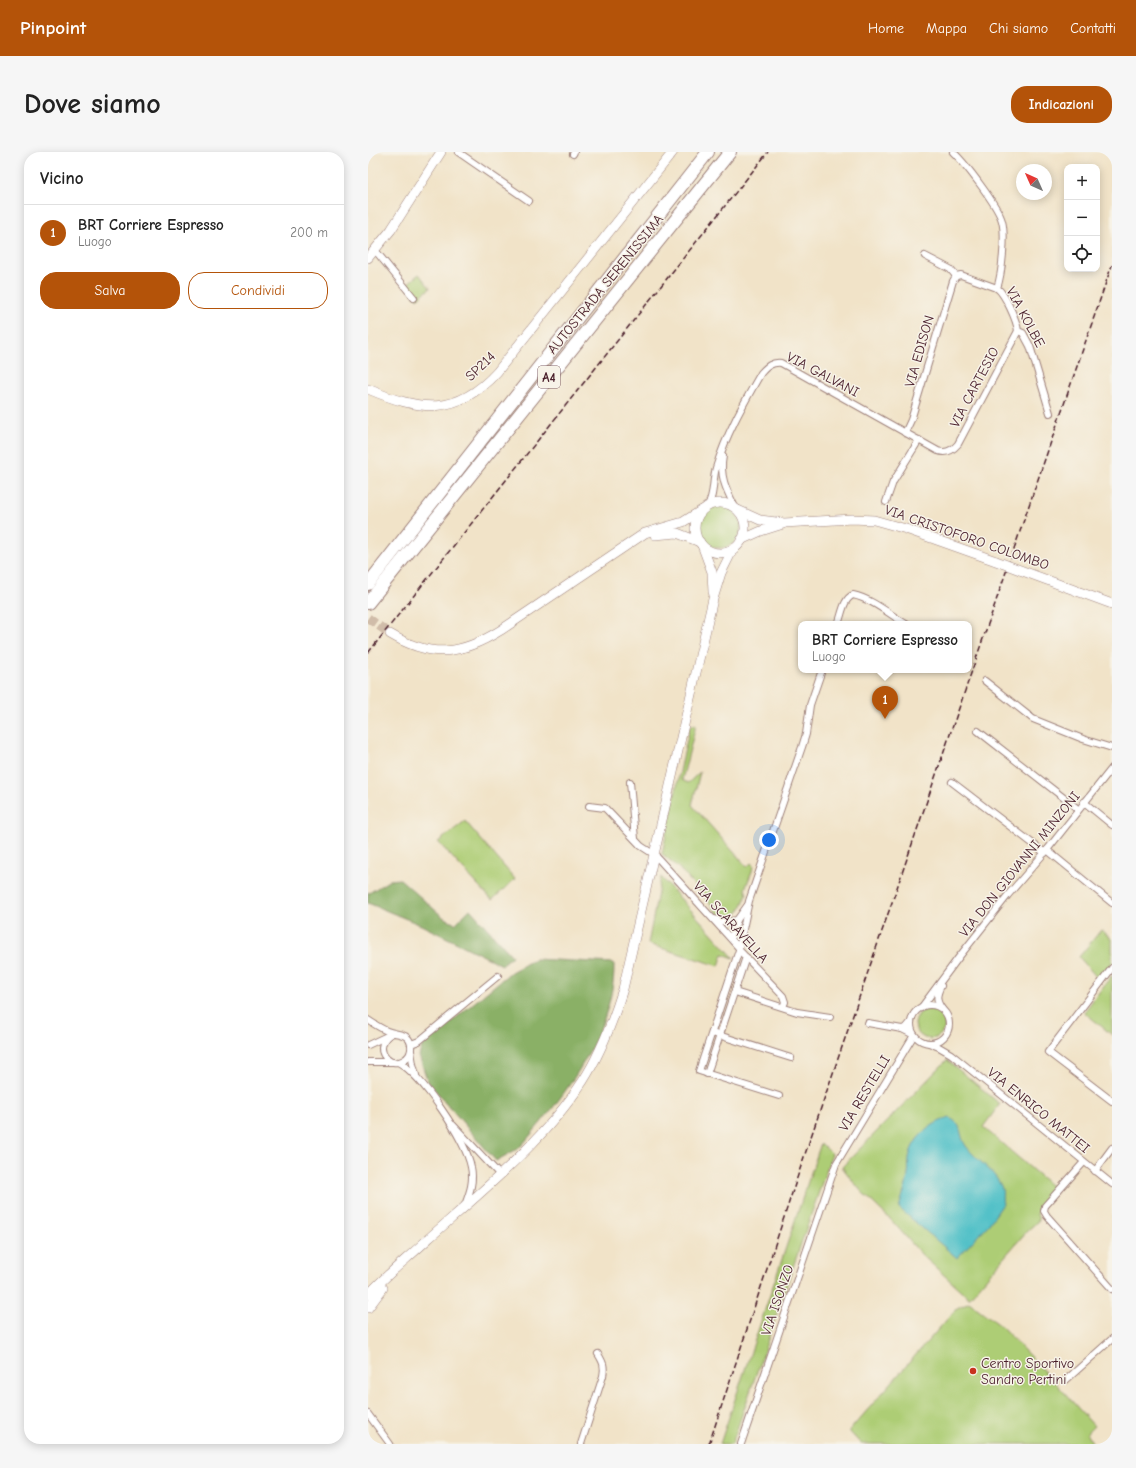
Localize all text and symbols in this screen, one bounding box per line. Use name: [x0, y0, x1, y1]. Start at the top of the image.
text: Pinpoint: [20, 17, 86, 39]
text: Home: [868, 20, 904, 37]
text: Mappa: [926, 20, 967, 37]
text: Chi siamo: [989, 20, 1048, 37]
text: Contatti: [1070, 20, 1116, 37]
button: Indicazioni: [1011, 86, 1112, 123]
text: Dove siamo: [24, 88, 161, 120]
north arrow: [1016, 164, 1052, 200]
map controls: [1064, 164, 1100, 272]
button: +: [1064, 164, 1100, 200]
text: Vicino: [40, 169, 83, 188]
button: −: [1064, 200, 1100, 236]
street label: AUTOSTRADA SERENISSIMA: [544, 211, 667, 358]
text: BRT Corriere Espresso: [78, 216, 224, 234]
text: 1: [50, 225, 56, 240]
text: 200 m: [290, 225, 328, 240]
text: Luogo: [78, 234, 112, 249]
button: locate: [1064, 236, 1100, 272]
button: Salva: [40, 272, 180, 309]
button: Condividi: [188, 272, 328, 309]
street label: VIA KOLBE: [1003, 284, 1049, 350]
street label: VIA EDISON: [901, 313, 938, 389]
street label: VIA CARTESIO: [946, 344, 1003, 430]
street label: SP214: [462, 348, 499, 385]
street label: VIA GALVANI: [784, 348, 862, 401]
road number: A4: [538, 366, 560, 388]
street label: VIA CRISTOFORO COLOMBO: [882, 501, 1051, 574]
popup: [798, 621, 972, 673]
text: BRT Corriere Espresso: [812, 631, 958, 649]
text: Luogo: [812, 649, 846, 664]
pin: 1: [872, 686, 898, 719]
street label: VIA DON GIOVANNI MINZONI: [955, 788, 1083, 941]
your location: [759, 830, 779, 850]
street label: VIA SCARAVELLA: [689, 878, 772, 967]
street label: VIA RESTELLI: [835, 1052, 894, 1134]
street label: VIA ENRICO MATTEI: [984, 1064, 1093, 1157]
street label: VIA ISONZO: [757, 1262, 798, 1338]
place label: Centro Sportivo Sandro Pertini: [981, 1355, 1074, 1388]
marker: Centro Sportivo Sandro Pertini: [968, 1366, 978, 1376]

